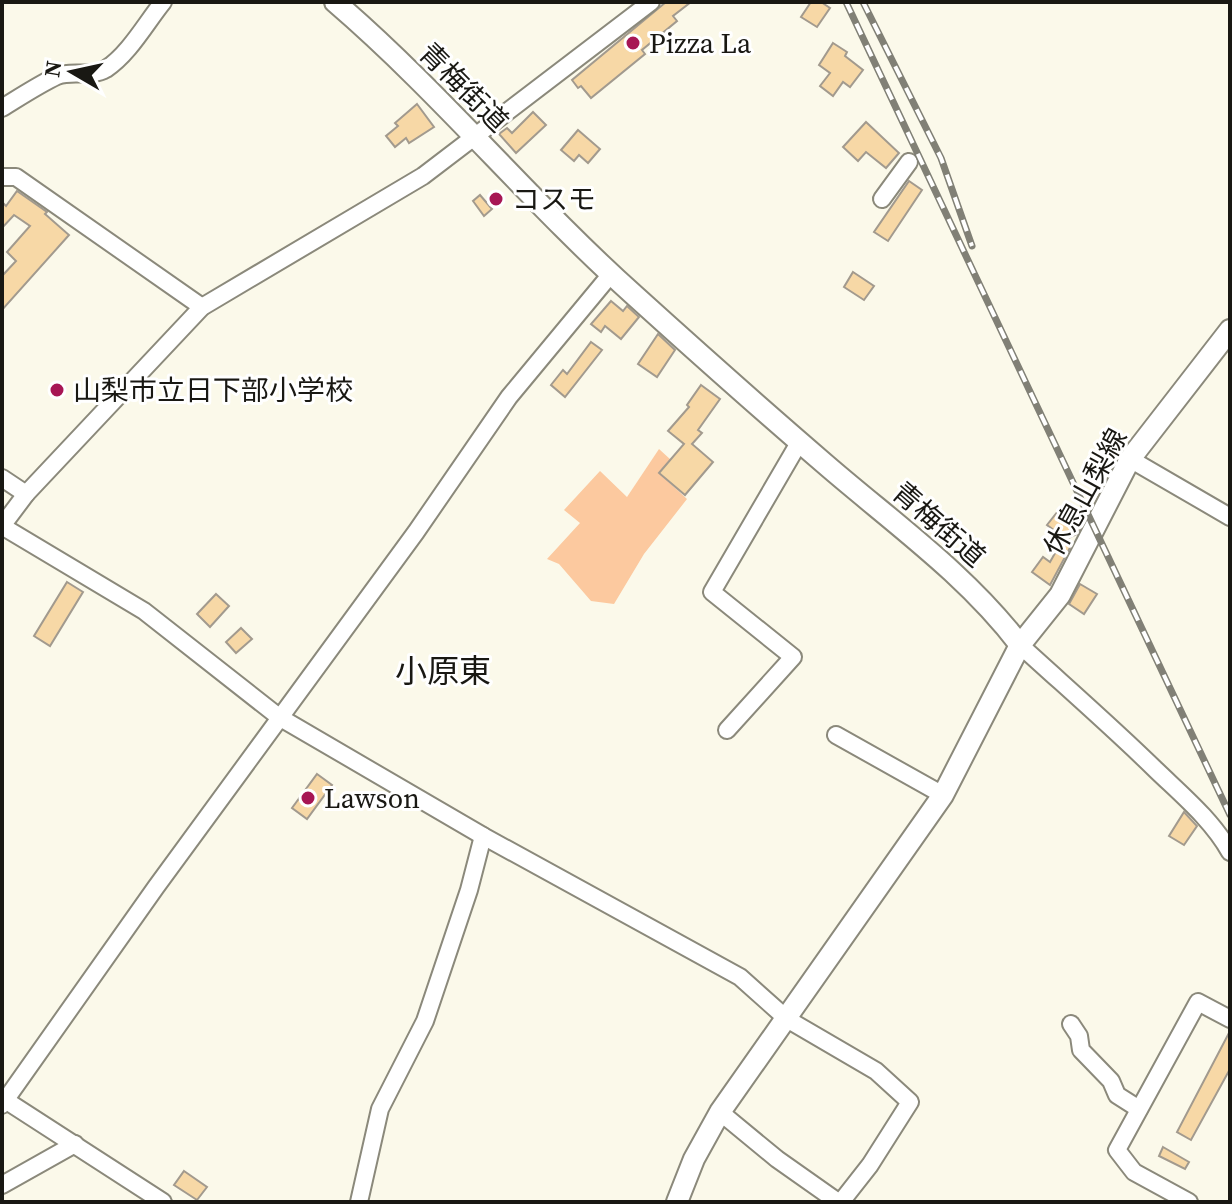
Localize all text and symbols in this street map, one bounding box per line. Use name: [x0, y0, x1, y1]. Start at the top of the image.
place label: Pizza La: [649, 24, 752, 62]
north arrow: [32, 32, 112, 112]
street label: 青梅街道: [411, 34, 517, 140]
marker: Pizza La: [624, 34, 642, 52]
text: N: [36, 59, 68, 79]
place label: コスモ: [512, 180, 596, 218]
marker: コスモ: [487, 190, 505, 208]
place label: 山梨市立日下部小学校: [73, 371, 353, 409]
marker: 山梨市立日下部小学校: [48, 381, 66, 399]
street label: 休息山梨線: [1034, 422, 1136, 562]
street label: 青梅街道: [884, 473, 994, 575]
district label: 小原東: [395, 649, 491, 693]
place label: Lawson: [324, 779, 420, 817]
marker: Lawson: [299, 789, 317, 807]

